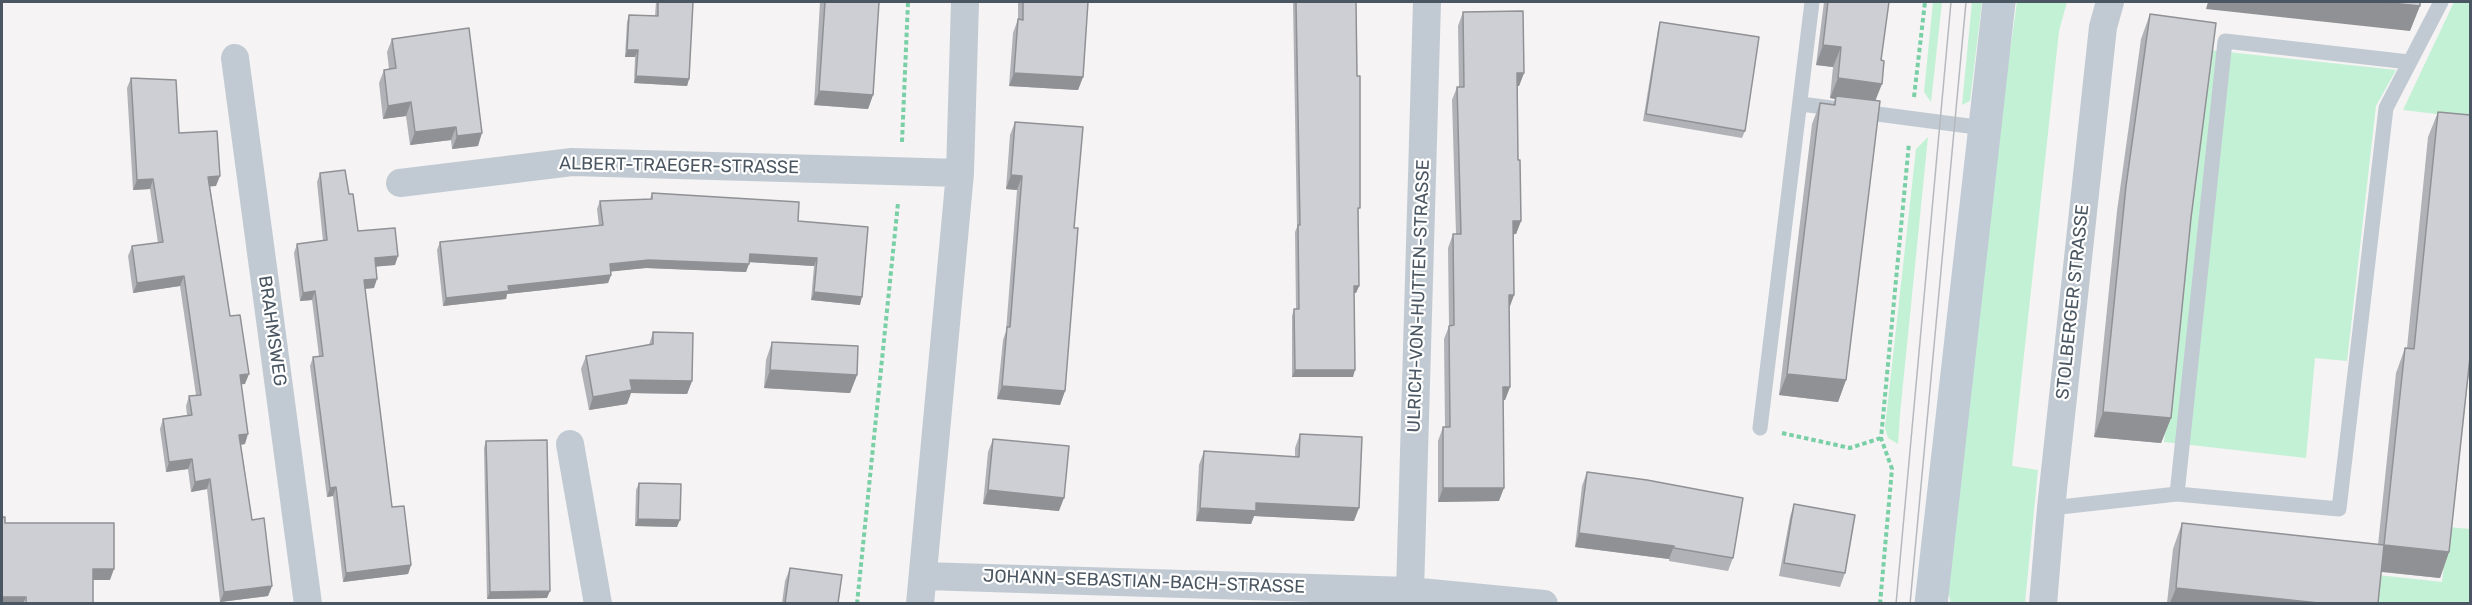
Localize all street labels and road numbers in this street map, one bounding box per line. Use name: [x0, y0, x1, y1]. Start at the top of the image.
street label: ALBERT-TRAEGER-STRASSE: [559, 153, 799, 179]
street label: ULRICH-VON-HUTTEN-STRASSE: [1403, 159, 1435, 433]
street label: STOLBERGER STRASSE: [2052, 203, 2094, 401]
street label: BRAHMSWEG: [254, 274, 290, 388]
street label: JOHANN-SEBASTIAN-BACH-STRASSE: [983, 566, 1305, 598]

